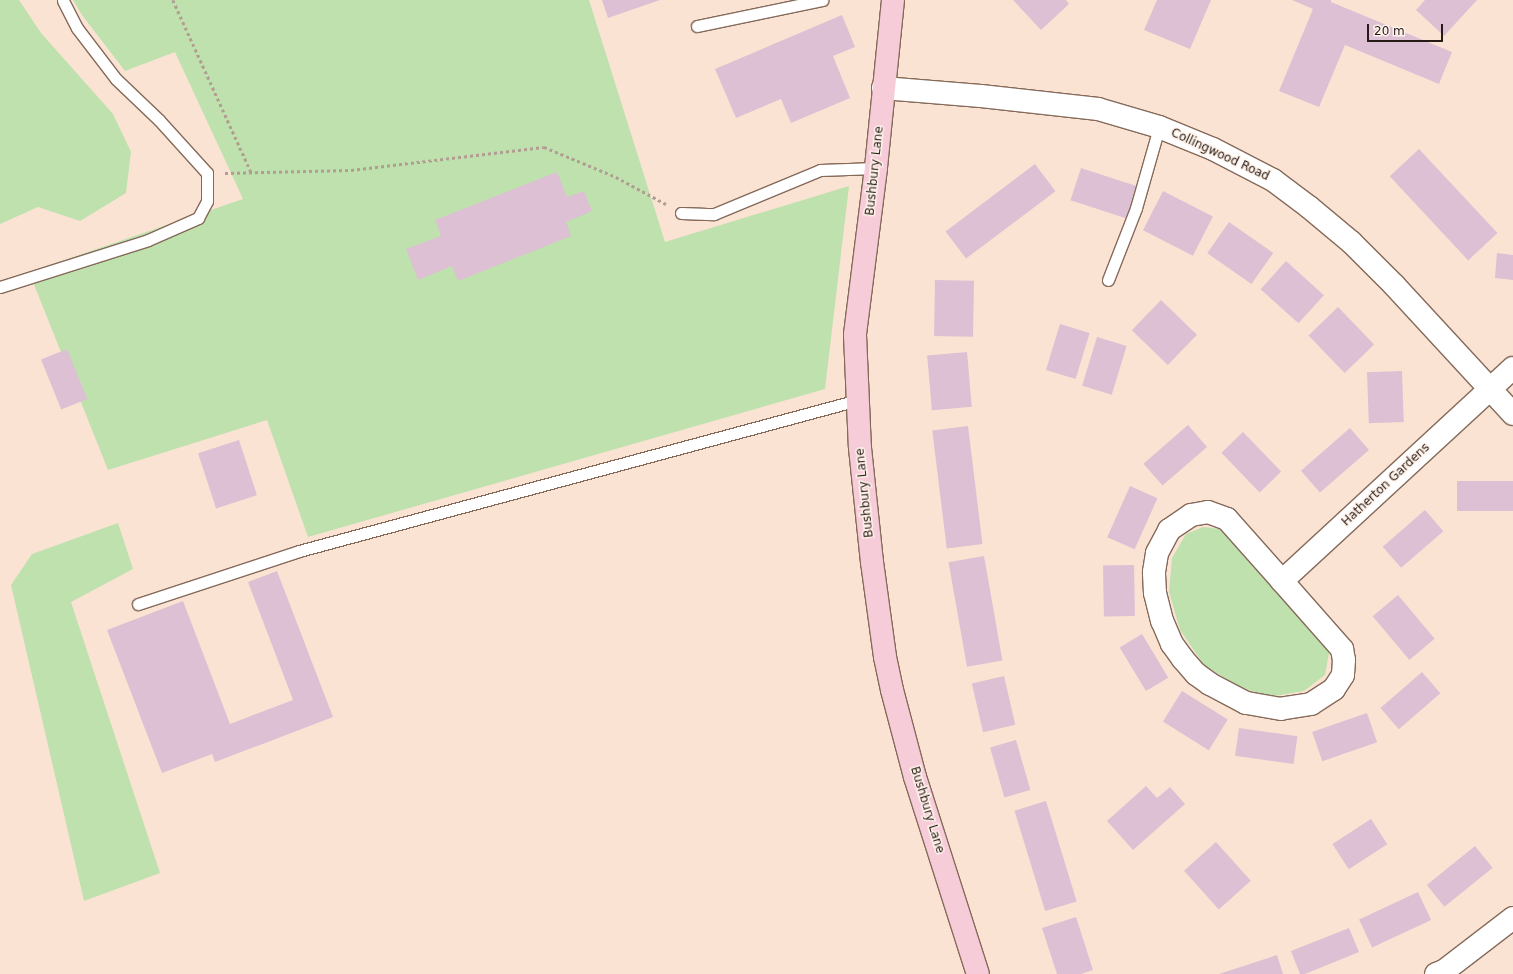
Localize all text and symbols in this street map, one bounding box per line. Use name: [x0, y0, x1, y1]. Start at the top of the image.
scale bar: [1369, 16, 1445, 42]
text: 20 m: [1374, 24, 1405, 38]
street label: Bushbury Lane: [863, 126, 887, 216]
street label: Collingwood Road: [1168, 126, 1272, 184]
street label: Hatherton Gardens: [1339, 441, 1433, 529]
street label: Bushbury Lane: [853, 448, 877, 538]
street label: Bushbury Lane: [907, 765, 947, 855]

